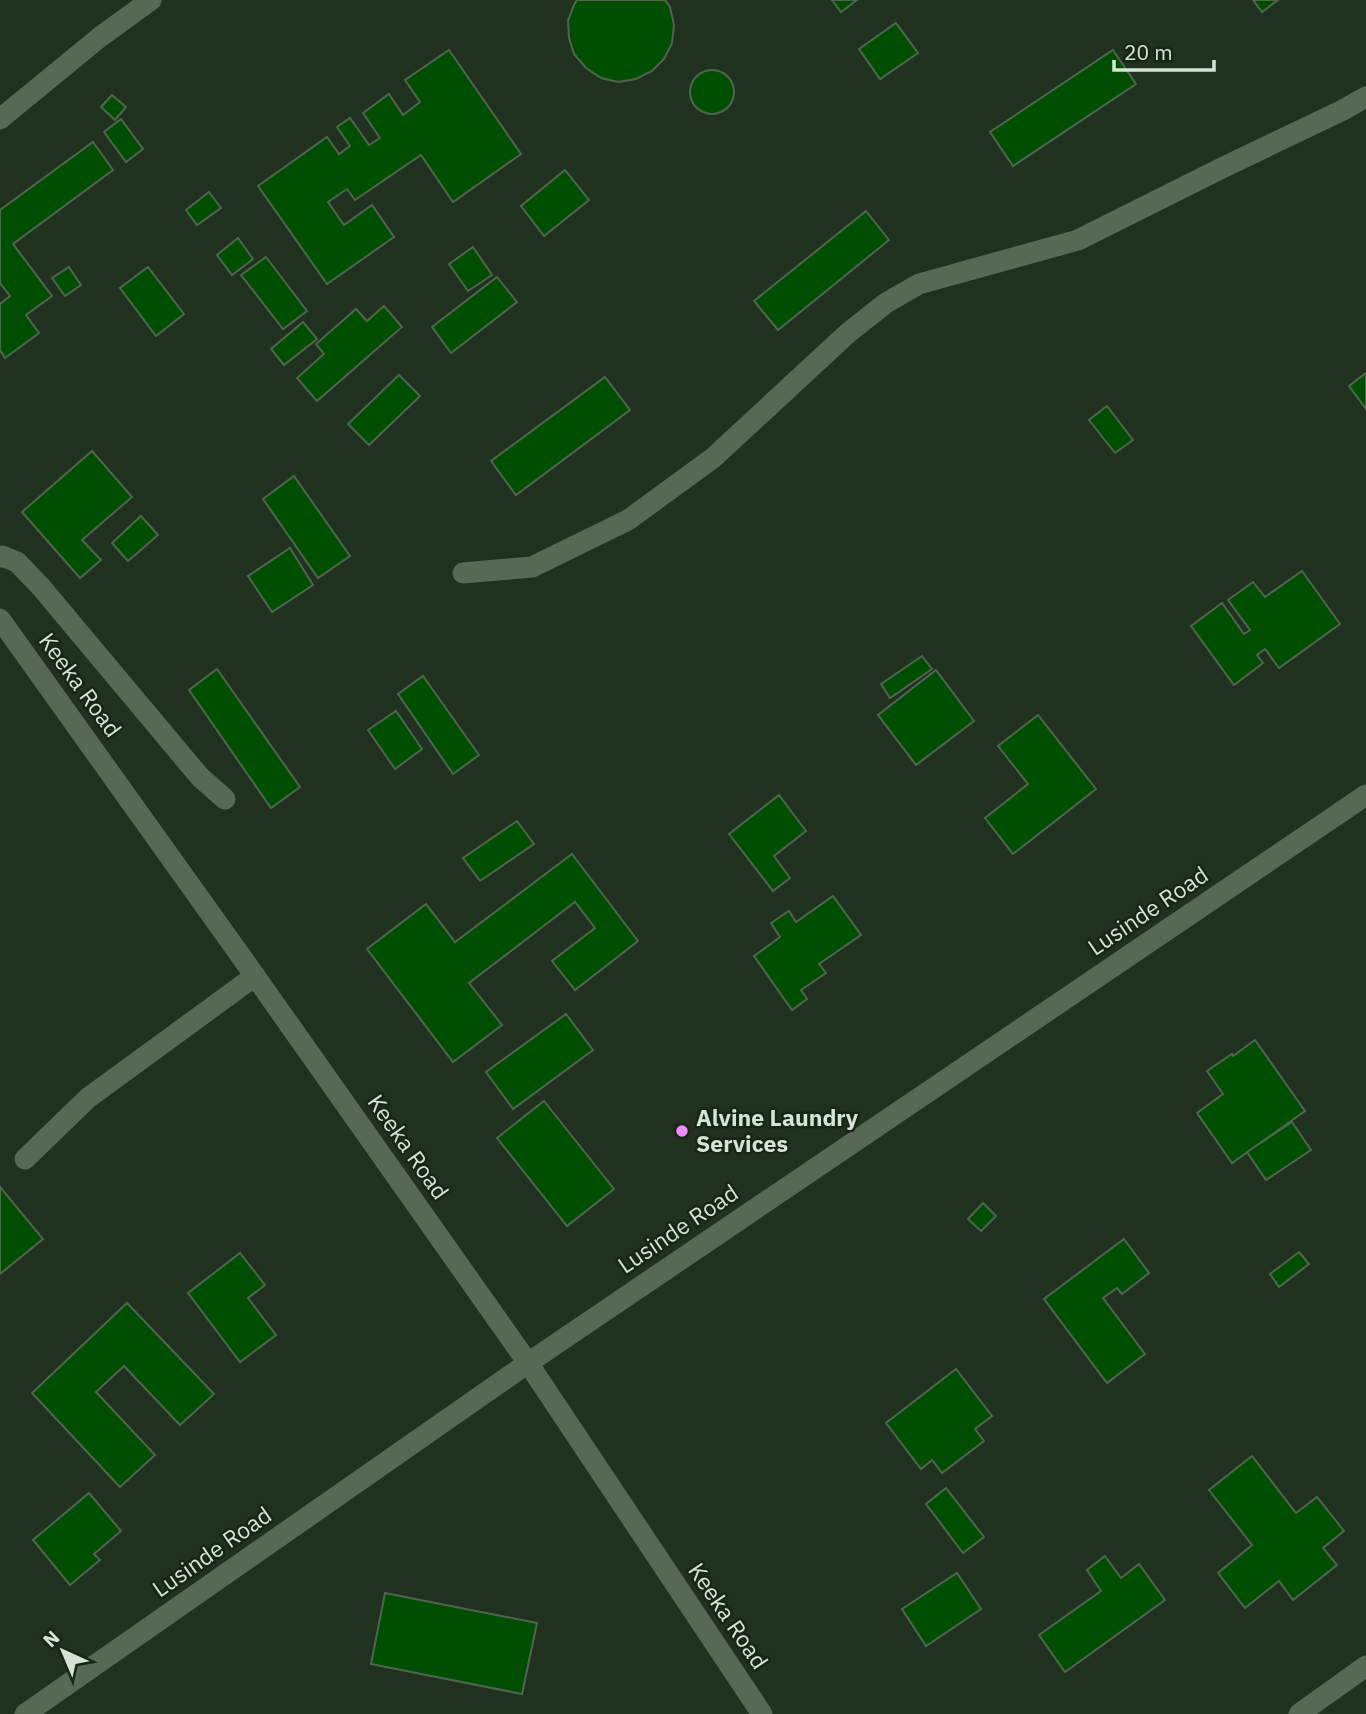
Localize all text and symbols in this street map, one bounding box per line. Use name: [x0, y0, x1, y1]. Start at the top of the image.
scale bar: [1114, 28, 1214, 72]
text: 20 m: [1124, 38, 1173, 66]
street label: Keeka Road: [33, 626, 129, 743]
street label: Lusinde Road: [1082, 859, 1213, 961]
street label: Keeka Road: [362, 1088, 456, 1205]
place label: Alvine Laundry Services: [696, 1102, 859, 1158]
marker: Alvine Laundry Services: [674, 1123, 690, 1139]
street label: Lusinde Road: [612, 1177, 743, 1279]
street label: Lusinde Road: [146, 1499, 277, 1603]
street label: Keeka Road: [682, 1557, 775, 1674]
north arrow: [28, 1616, 98, 1686]
text: N: [38, 1625, 64, 1652]

